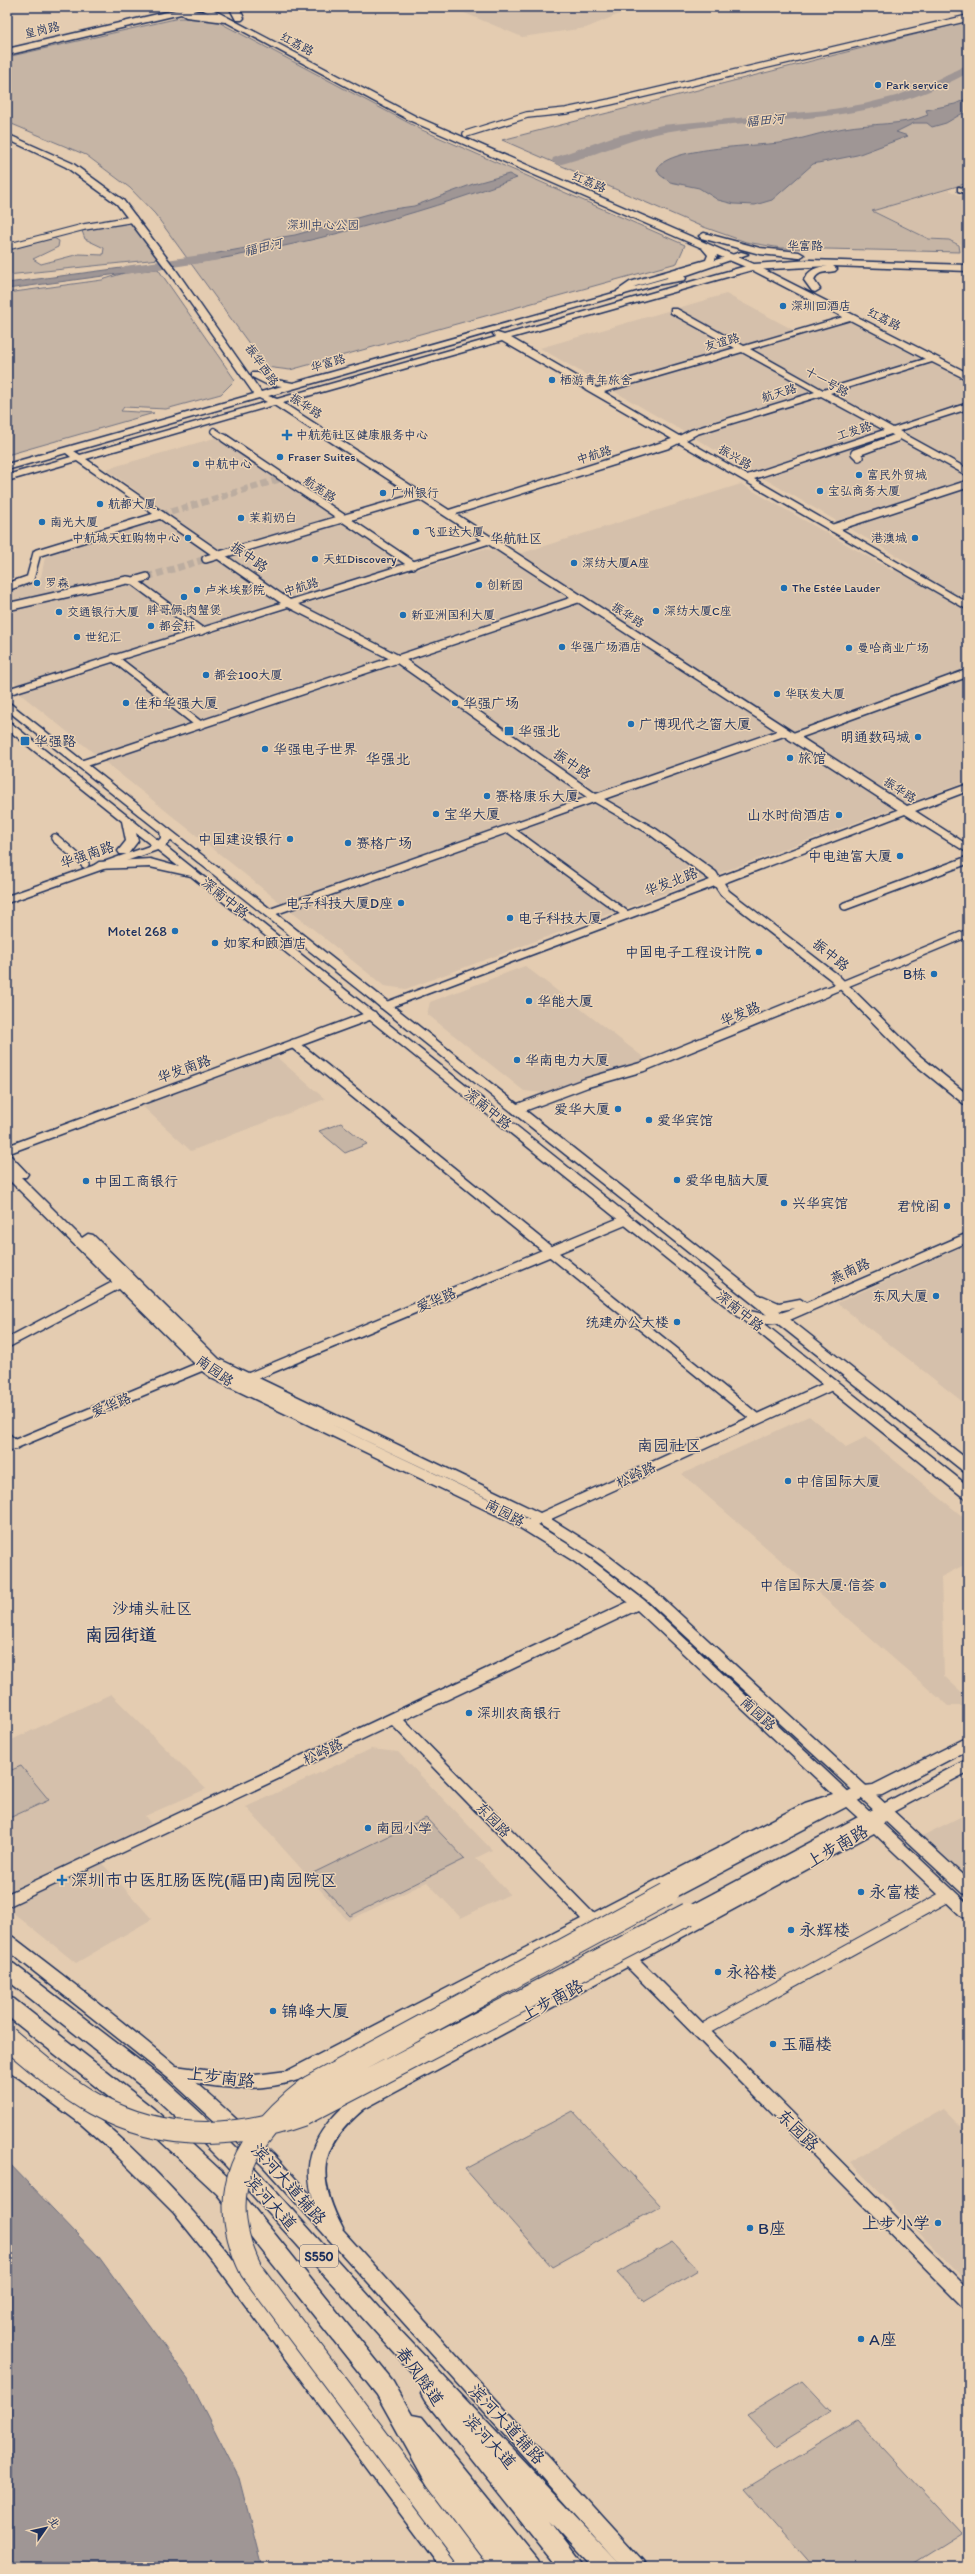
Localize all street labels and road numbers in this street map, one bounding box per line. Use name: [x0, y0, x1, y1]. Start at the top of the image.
street label: 皇岗路: [23, 19, 61, 41]
street label: 红荔路: [278, 29, 316, 59]
street label: 红荔路: [570, 169, 608, 195]
street label: 华富路: [787, 239, 823, 253]
street label: 红荔路: [865, 305, 903, 333]
street label: 友谊路: [703, 330, 741, 354]
street label: 振华西路: [242, 341, 282, 389]
street label: 华富路: [309, 351, 347, 375]
street label: 十一号路: [803, 364, 851, 400]
street label: 航天路: [760, 381, 798, 405]
street label: 振华路: [287, 390, 325, 422]
street label: 工发路: [835, 419, 873, 443]
street label: 振兴路: [716, 442, 754, 472]
street label: 中航路: [575, 443, 613, 467]
street label: 航苑路: [301, 473, 339, 505]
street label: 振中路: [227, 538, 271, 576]
street label: 中航路: [282, 575, 320, 599]
street label: 振华路: [609, 599, 647, 631]
street label: 振中路: [550, 745, 594, 783]
street label: 振华路: [881, 774, 919, 806]
street label: 华强南路: [58, 838, 116, 872]
street label: 华发北路: [642, 864, 700, 900]
street label: 深南中路: [198, 874, 252, 922]
street label: 振中路: [809, 935, 853, 975]
street label: 华发路: [717, 998, 763, 1030]
street label: 华发南路: [155, 1051, 213, 1087]
street label: 深南中路: [461, 1085, 515, 1133]
street label: 燕南路: [827, 1255, 873, 1287]
street label: 爱华路: [413, 1284, 459, 1316]
street label: 深南中路: [713, 1287, 767, 1335]
street label: 南园路: [193, 1352, 237, 1390]
street label: 爱华路: [88, 1389, 134, 1421]
street label: 松岭路: [613, 1458, 659, 1492]
street label: 南园路: [482, 1496, 528, 1530]
street label: 南园路: [737, 1693, 779, 1735]
street label: 松岭路: [300, 1735, 346, 1769]
street label: 东园路: [472, 1799, 514, 1841]
street label: 上步南路: [803, 1820, 871, 1872]
street label: 上步南路: [517, 1975, 587, 2025]
street label: 上步南路: [186, 2063, 256, 2091]
street label: 东园路: [773, 2105, 823, 2155]
street label: 滨河大道辅路: [247, 2139, 331, 2229]
street label: 滨河大道: [241, 2170, 301, 2234]
road number: S550: [300, 2245, 338, 2267]
street label: 春风隧道: [392, 2343, 448, 2409]
street label: 滨河大道辅路: [465, 2380, 549, 2468]
street label: 滨河大道: [459, 2409, 521, 2473]

